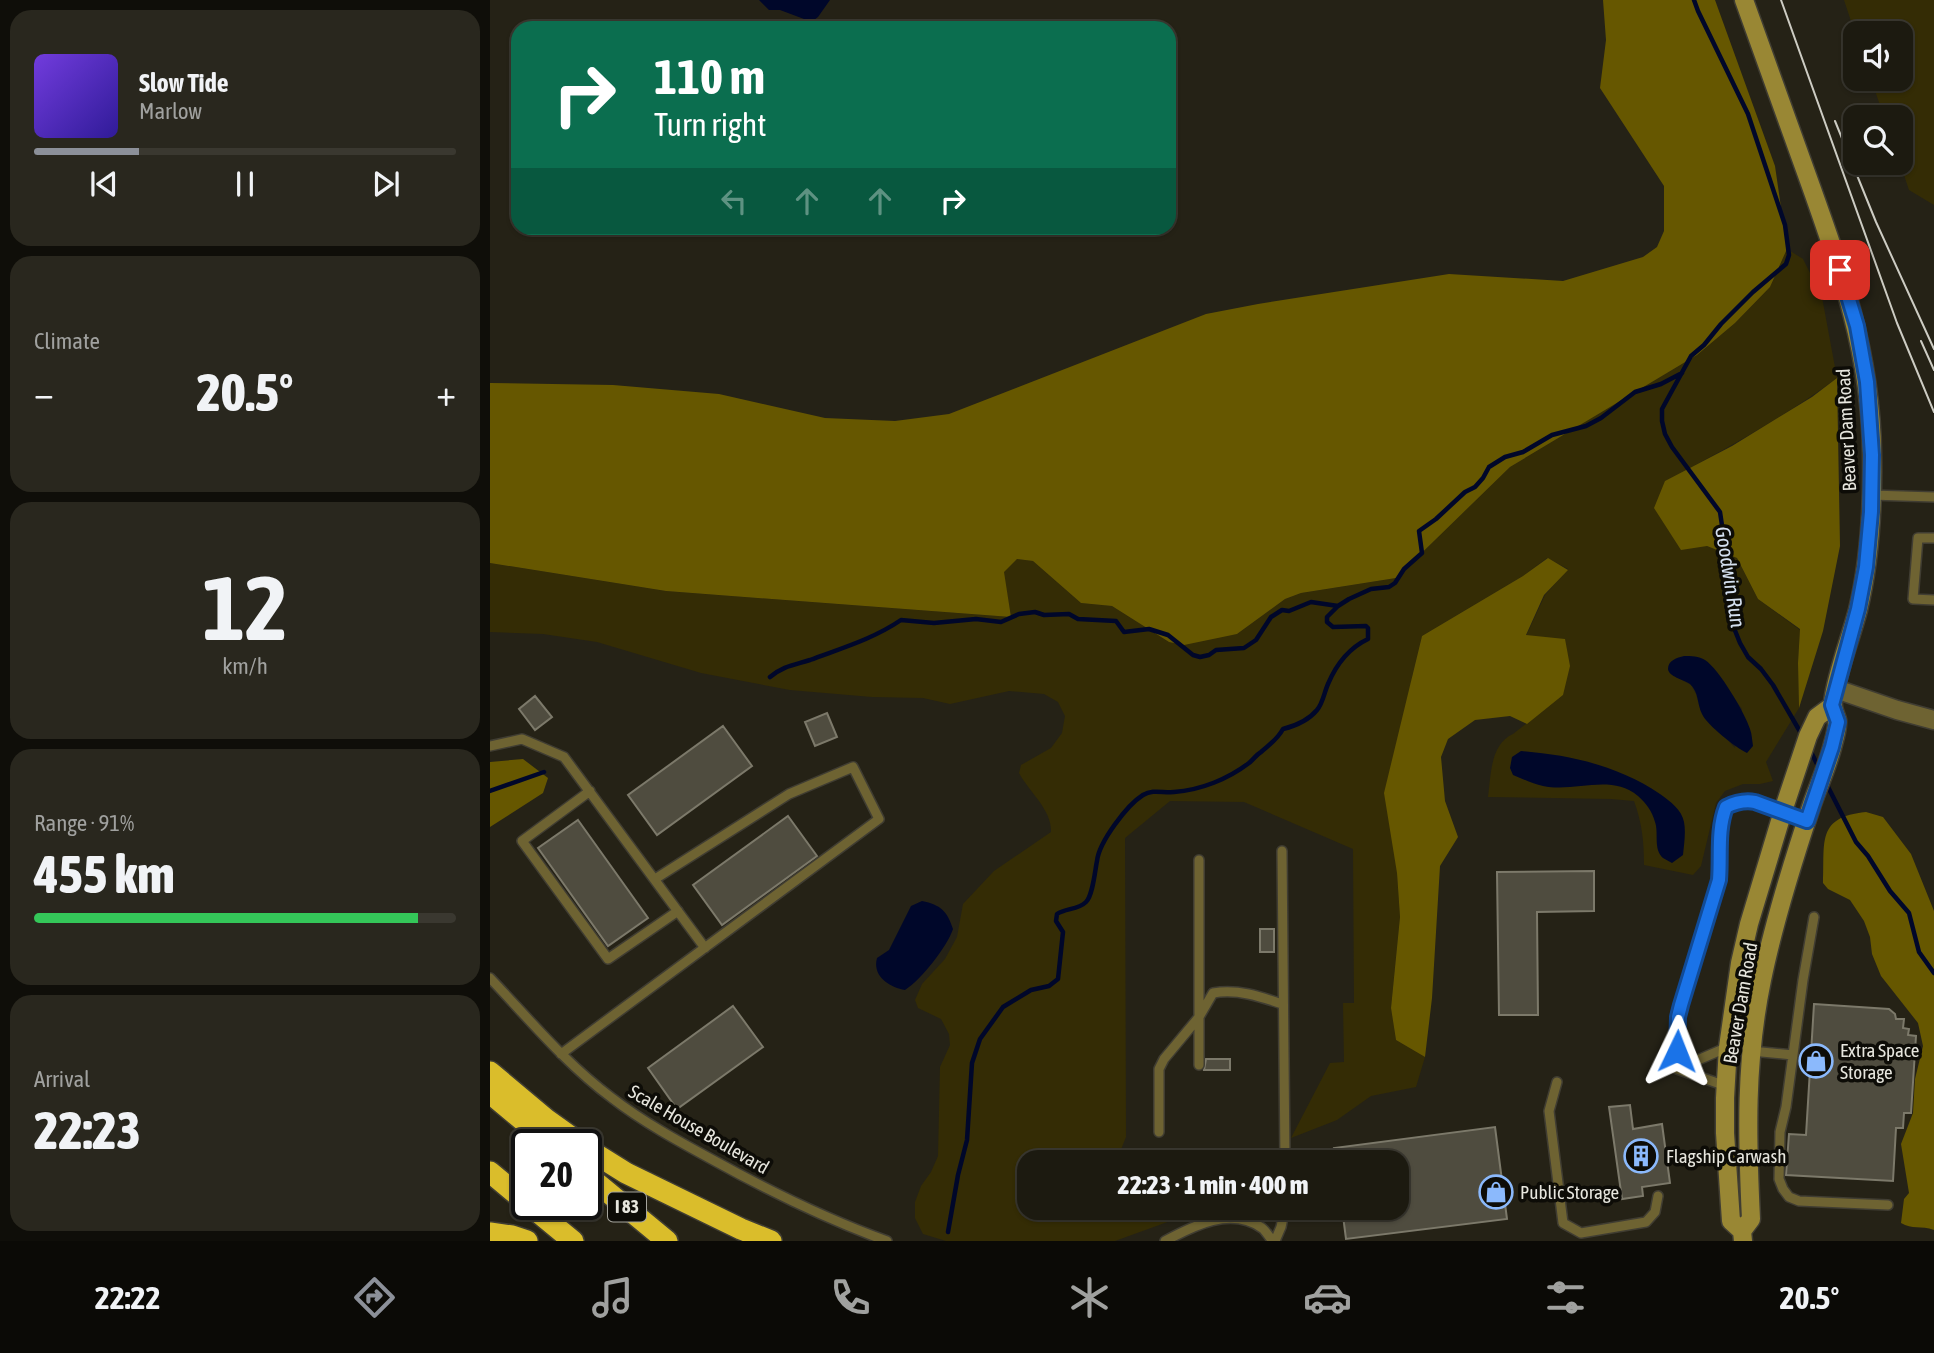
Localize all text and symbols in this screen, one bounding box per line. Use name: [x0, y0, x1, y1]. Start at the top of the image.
map controls: [1843, 21, 1913, 175]
button: sound: [1843, 21, 1913, 91]
text: 110 m: [654, 48, 765, 104]
icon: right: [539, 49, 630, 140]
text: Slow Tide: [139, 68, 229, 98]
text: Marlow: [139, 98, 202, 124]
button: search: [1843, 105, 1913, 175]
text: Turn right: [654, 106, 767, 143]
icon: previous: [85, 165, 123, 203]
icon: pause: [226, 165, 264, 203]
icon: next: [367, 165, 405, 203]
icon: left: [715, 182, 753, 220]
icon: ahead: [788, 182, 826, 220]
icon: ahead: [861, 182, 899, 220]
icon: right: [934, 182, 972, 220]
pin: [1810, 240, 1870, 300]
icon: arrive: [1821, 251, 1859, 289]
text: Climate: [34, 328, 100, 354]
text: 20.5°: [197, 362, 293, 422]
street label: Beaver Dam Road: [1832, 368, 1860, 492]
text: −: [34, 371, 54, 414]
text: +: [436, 371, 456, 414]
water label: Goodwin Run: [1711, 525, 1751, 629]
text: 12: [202, 555, 288, 659]
text: km/h: [222, 653, 268, 679]
text: Range · 91%: [34, 810, 134, 836]
text: 455 km: [34, 844, 175, 904]
street label: Beaver Dam Road: [1718, 941, 1762, 1065]
position arrow: [1640, 1014, 1714, 1088]
place label: Extra Space Storage: [1840, 1039, 1919, 1083]
shop icon: Extra Space Storage: [1797, 1042, 1835, 1080]
text: Arrival: [34, 1066, 90, 1092]
street label: Scale House Boulevard: [625, 1080, 773, 1178]
text: 22:23: [34, 1100, 141, 1160]
speed limit sign: 20: [511, 1129, 602, 1220]
building icon: Flagship Carwash: [1622, 1137, 1660, 1175]
place label: Flagship Carwash: [1666, 1145, 1787, 1167]
text: 22:23 · 1 min · 400 m: [1118, 1170, 1308, 1200]
shop icon: Public Storage: [1477, 1173, 1515, 1211]
place label: Public Storage: [1520, 1181, 1619, 1203]
road number: I 83: [608, 1192, 646, 1222]
icon: directions: [350, 1273, 399, 1322]
icon: music: [588, 1273, 637, 1322]
icon: phone: [826, 1273, 875, 1322]
icon: climate: [1065, 1273, 1114, 1322]
icon: car: [1303, 1273, 1352, 1322]
icon: filters: [1541, 1273, 1590, 1322]
text: 22:22: [95, 1279, 161, 1316]
text: 20.5°: [1780, 1279, 1839, 1316]

